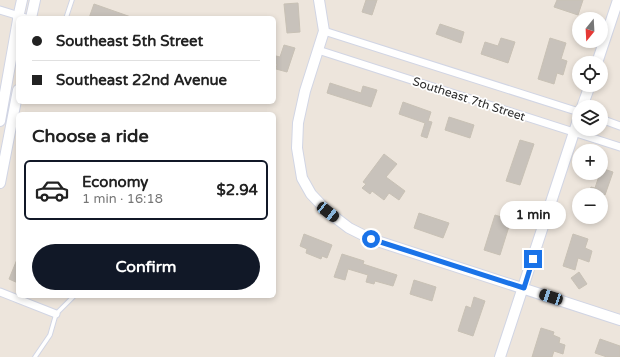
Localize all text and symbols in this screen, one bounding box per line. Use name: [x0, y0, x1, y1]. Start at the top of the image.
north arrow: [572, 12, 608, 48]
map controls: [572, 12, 608, 224]
text: Southeast 5th Street: [56, 32, 203, 50]
button: locate: [572, 56, 608, 92]
text: Southeast 22nd Avenue: [56, 71, 227, 89]
street label: Southeast 7th Street: [411, 74, 528, 124]
button: layers: [572, 100, 608, 136]
text: Choose a ride: [32, 125, 149, 147]
button: +: [572, 144, 608, 180]
icon: car: [34, 172, 70, 208]
text: Economy: [82, 173, 148, 191]
text: $2.94: [217, 181, 258, 199]
button: −: [572, 188, 608, 224]
text: 1 min · 16:18: [82, 191, 163, 207]
car: [315, 200, 341, 224]
callout: 1 min: [500, 201, 566, 229]
text: 1 min: [516, 207, 550, 223]
route start: [362, 230, 380, 248]
button: Confirm: [32, 244, 260, 290]
route end: [524, 250, 542, 268]
car: [538, 288, 564, 306]

